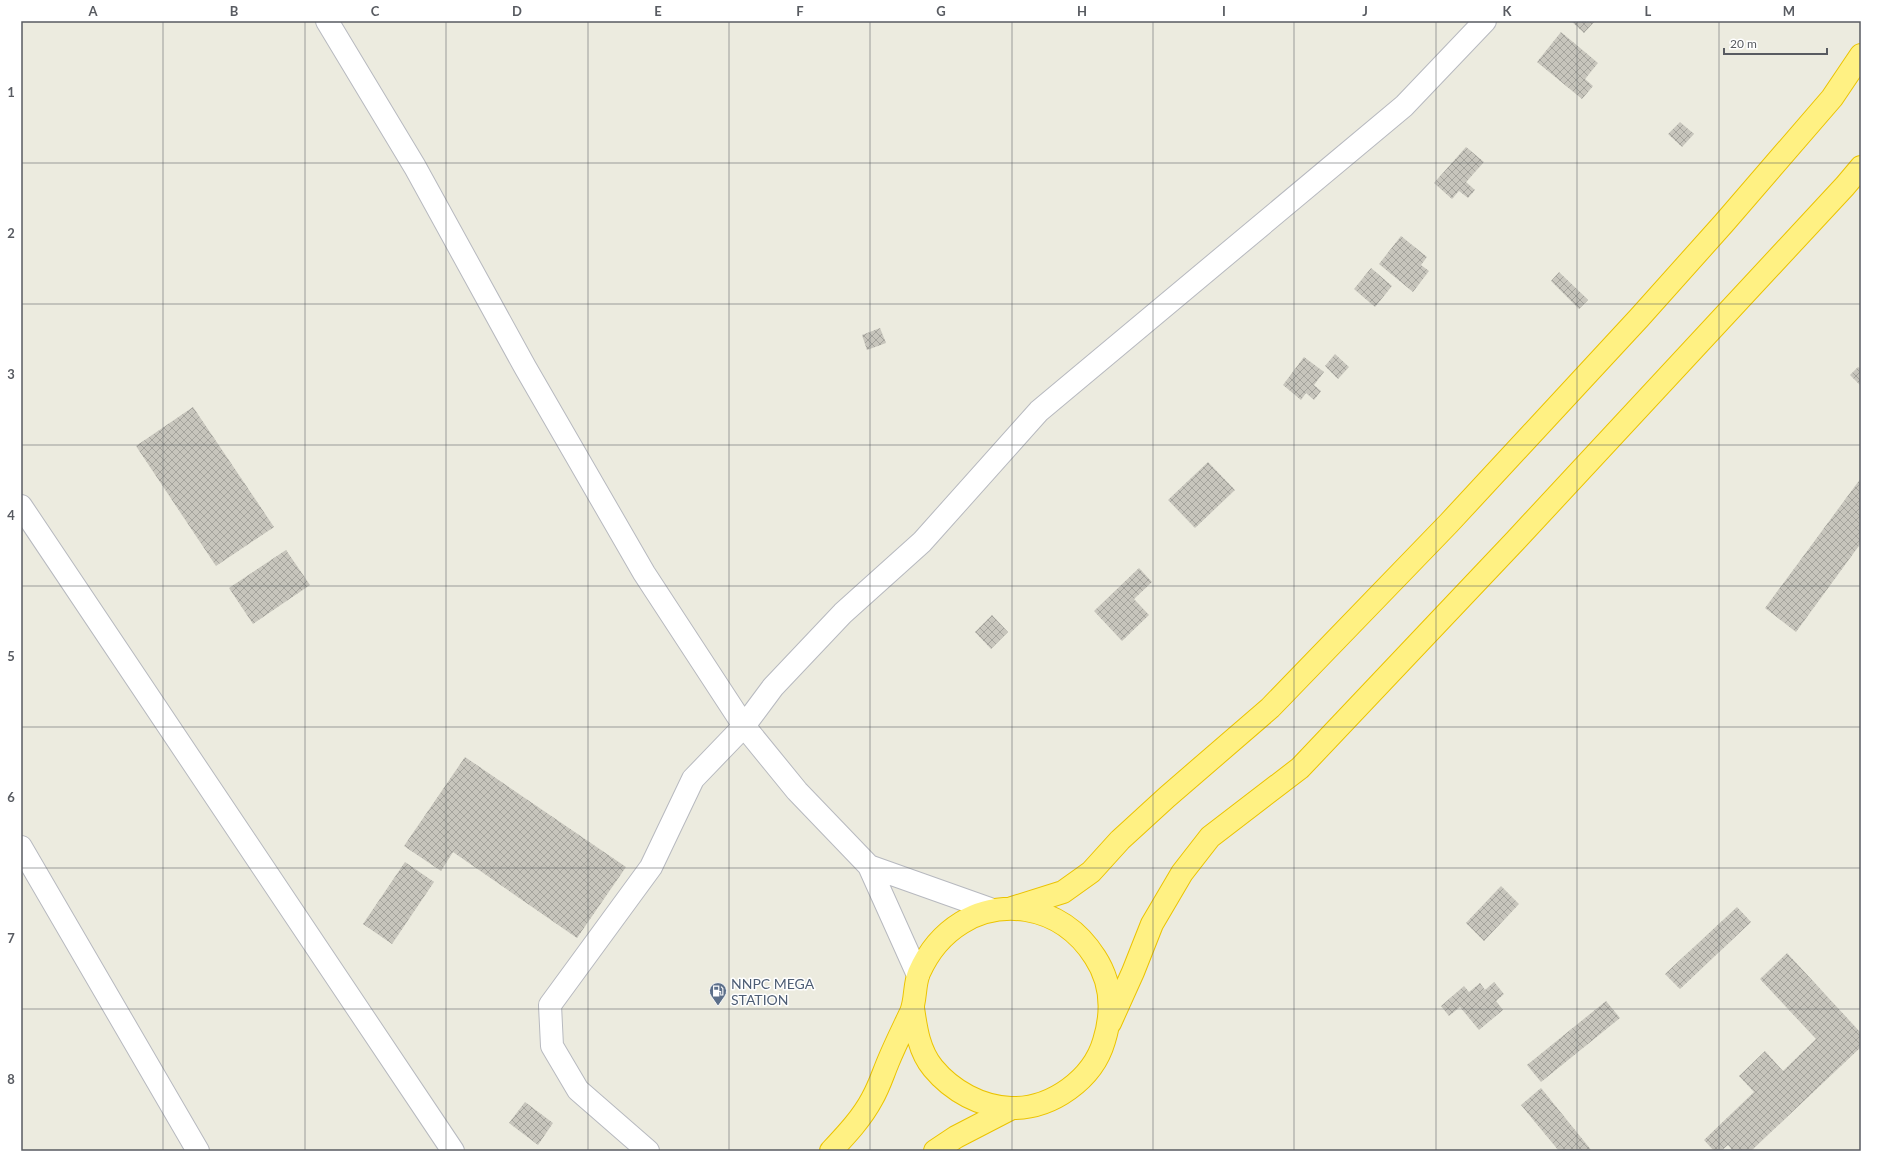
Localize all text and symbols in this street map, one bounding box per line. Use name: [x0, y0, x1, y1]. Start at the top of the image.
text: A: [87, 3, 98, 19]
text: B: [230, 3, 239, 19]
text: C: [371, 3, 380, 19]
text: D: [512, 3, 522, 19]
text: E: [654, 3, 662, 19]
text: F: [796, 3, 804, 19]
text: G: [936, 3, 946, 19]
text: H: [1077, 3, 1087, 19]
text: I: [1222, 3, 1226, 19]
text: J: [1362, 3, 1368, 19]
text: K: [1503, 3, 1513, 19]
text: L: [1645, 3, 1652, 19]
text: M: [1783, 3, 1795, 19]
scale bar: [1724, 30, 1827, 56]
text: 20 m: [1730, 36, 1757, 51]
text: 1: [7, 84, 15, 100]
text: 2: [7, 225, 15, 241]
text: 3: [7, 366, 15, 382]
text: 4: [7, 507, 15, 523]
text: 5: [7, 648, 15, 664]
text: 6: [7, 789, 15, 805]
text: 7: [7, 930, 15, 946]
place label: NNPC MEGA STATION: [731, 975, 815, 1008]
fuel station icon: NNPC MEGA STATION: [708, 981, 728, 1006]
text: 8: [7, 1071, 15, 1087]

